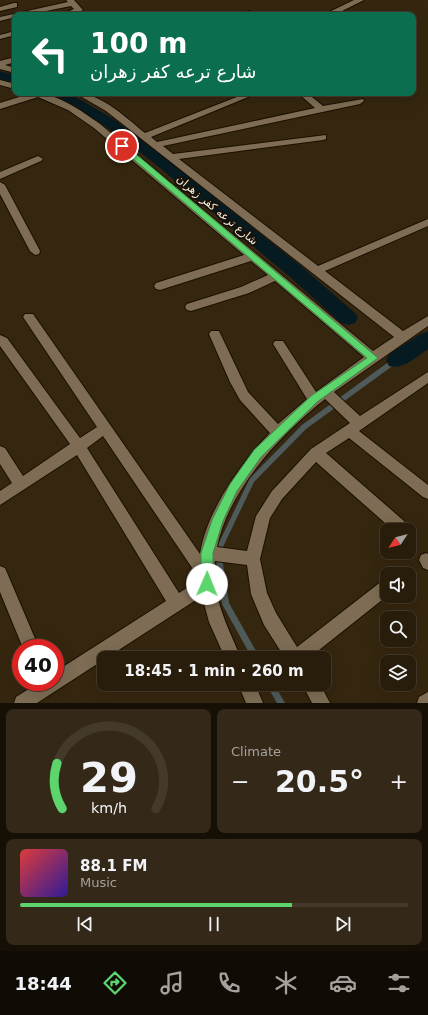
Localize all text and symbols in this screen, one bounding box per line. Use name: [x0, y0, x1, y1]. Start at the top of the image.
text: 100 m: [90, 27, 187, 60]
icon: left: [24, 28, 76, 80]
text: شارع ترعه كفر زهران: [90, 61, 256, 82]
pin: [105, 129, 139, 163]
icon: arrive: [111, 135, 133, 157]
street label: شارع ترعه كفر زهران: [174, 172, 260, 248]
north arrow: [380, 523, 416, 559]
map controls: [380, 523, 416, 691]
position arrow: [186, 563, 228, 605]
button: sound: [380, 567, 416, 603]
button: search: [380, 611, 416, 647]
speed limit sign: 40: [12, 639, 64, 691]
button: layers: [380, 655, 416, 691]
text: 18:45 · 1 min · 260 m: [124, 662, 304, 680]
text: Climate: [231, 744, 281, 759]
text: 29: [80, 753, 137, 802]
text: 20.5°: [275, 764, 364, 799]
text: −: [231, 769, 249, 794]
text: +: [390, 769, 408, 794]
text: km/h: [90, 800, 127, 816]
text: 88.1 FM: [80, 857, 147, 875]
text: Music: [80, 875, 117, 890]
icon: previous: [74, 913, 96, 935]
icon: pause: [203, 913, 225, 935]
icon: next: [332, 913, 354, 935]
icon: directions: [101, 969, 129, 997]
icon: music: [158, 969, 186, 997]
icon: phone: [215, 969, 243, 997]
icon: climate: [272, 969, 300, 997]
icon: car: [329, 969, 357, 997]
icon: filters: [385, 969, 413, 997]
text: 18:44: [14, 973, 72, 994]

